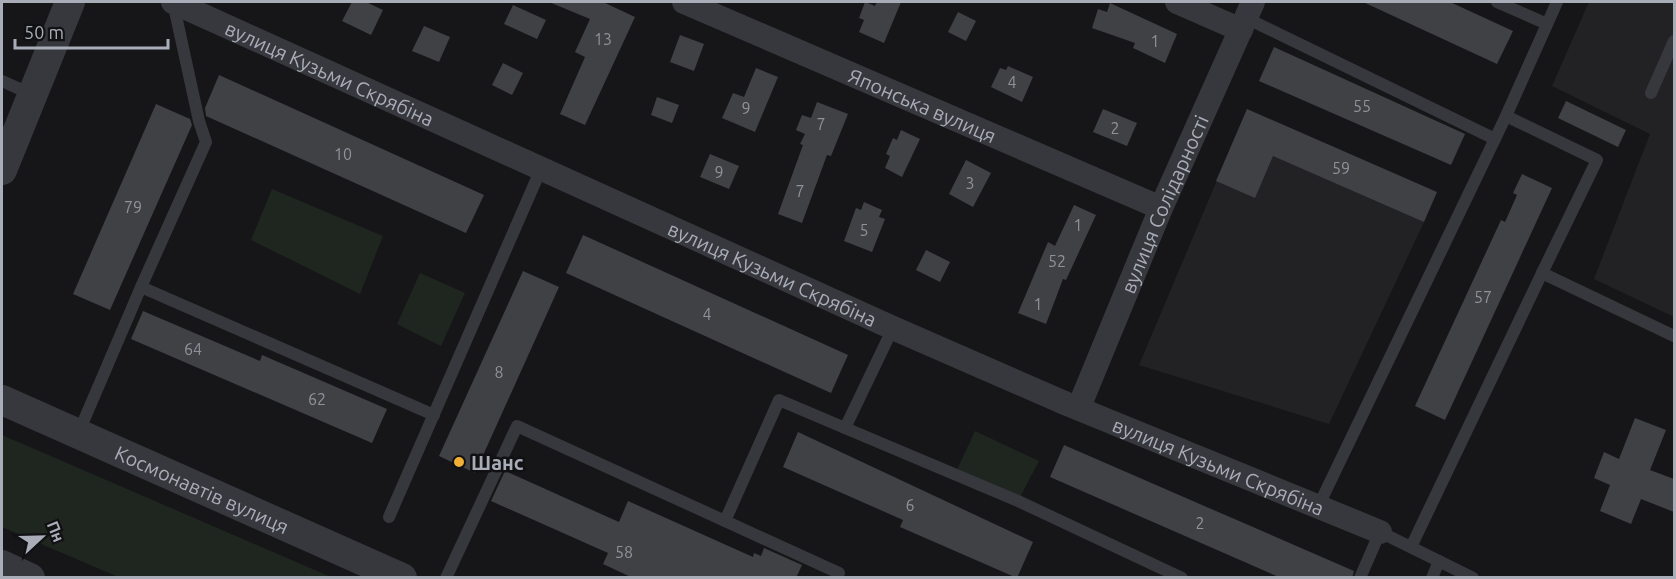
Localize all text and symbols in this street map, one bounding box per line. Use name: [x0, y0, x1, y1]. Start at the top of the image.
scale bar: [15, 12, 168, 50]
street label: вулиця Кузьми Скрябіна: [222, 16, 438, 130]
text: 50 m: [24, 22, 64, 42]
house number: 13: [594, 30, 612, 48]
house number: 1: [1150, 32, 1160, 50]
street label: Японська вулиця: [845, 63, 1000, 147]
house number: 4: [1007, 73, 1017, 91]
house number: 55: [1353, 97, 1371, 115]
house number: 9: [741, 99, 751, 117]
street label: вулиця Солідарності: [1116, 111, 1213, 297]
house number: 7: [816, 115, 826, 133]
house number: 2: [1110, 119, 1120, 137]
house number: 10: [334, 145, 352, 163]
house number: 59: [1332, 159, 1350, 177]
house number: 9: [714, 163, 724, 181]
house number: 3: [965, 174, 975, 192]
house number: 7: [795, 182, 805, 200]
house number: 79: [124, 198, 142, 216]
street label: вулиця Кузьми Скрябіна: [664, 216, 880, 331]
house number: 1: [1073, 216, 1083, 234]
house number: 5: [859, 221, 869, 239]
house number: 52: [1048, 252, 1066, 270]
house number: 57: [1474, 288, 1492, 306]
house number: 1: [1033, 295, 1043, 313]
house number: 4: [702, 305, 712, 323]
house number: 64: [184, 340, 202, 358]
house number: 8: [494, 363, 504, 381]
house number: 62: [308, 390, 326, 408]
street label: вулиця Кузьми Скрябіна: [1109, 412, 1328, 520]
street label: Космонавтів вулиця: [112, 440, 293, 538]
place label: Шанс: [471, 451, 524, 474]
marker: Шанс: [452, 455, 466, 469]
house number: 6: [905, 496, 915, 514]
north arrow: [12, 507, 72, 567]
house number: 2: [1195, 514, 1205, 532]
text: Пн: [44, 518, 68, 544]
house number: 58: [615, 543, 633, 561]

